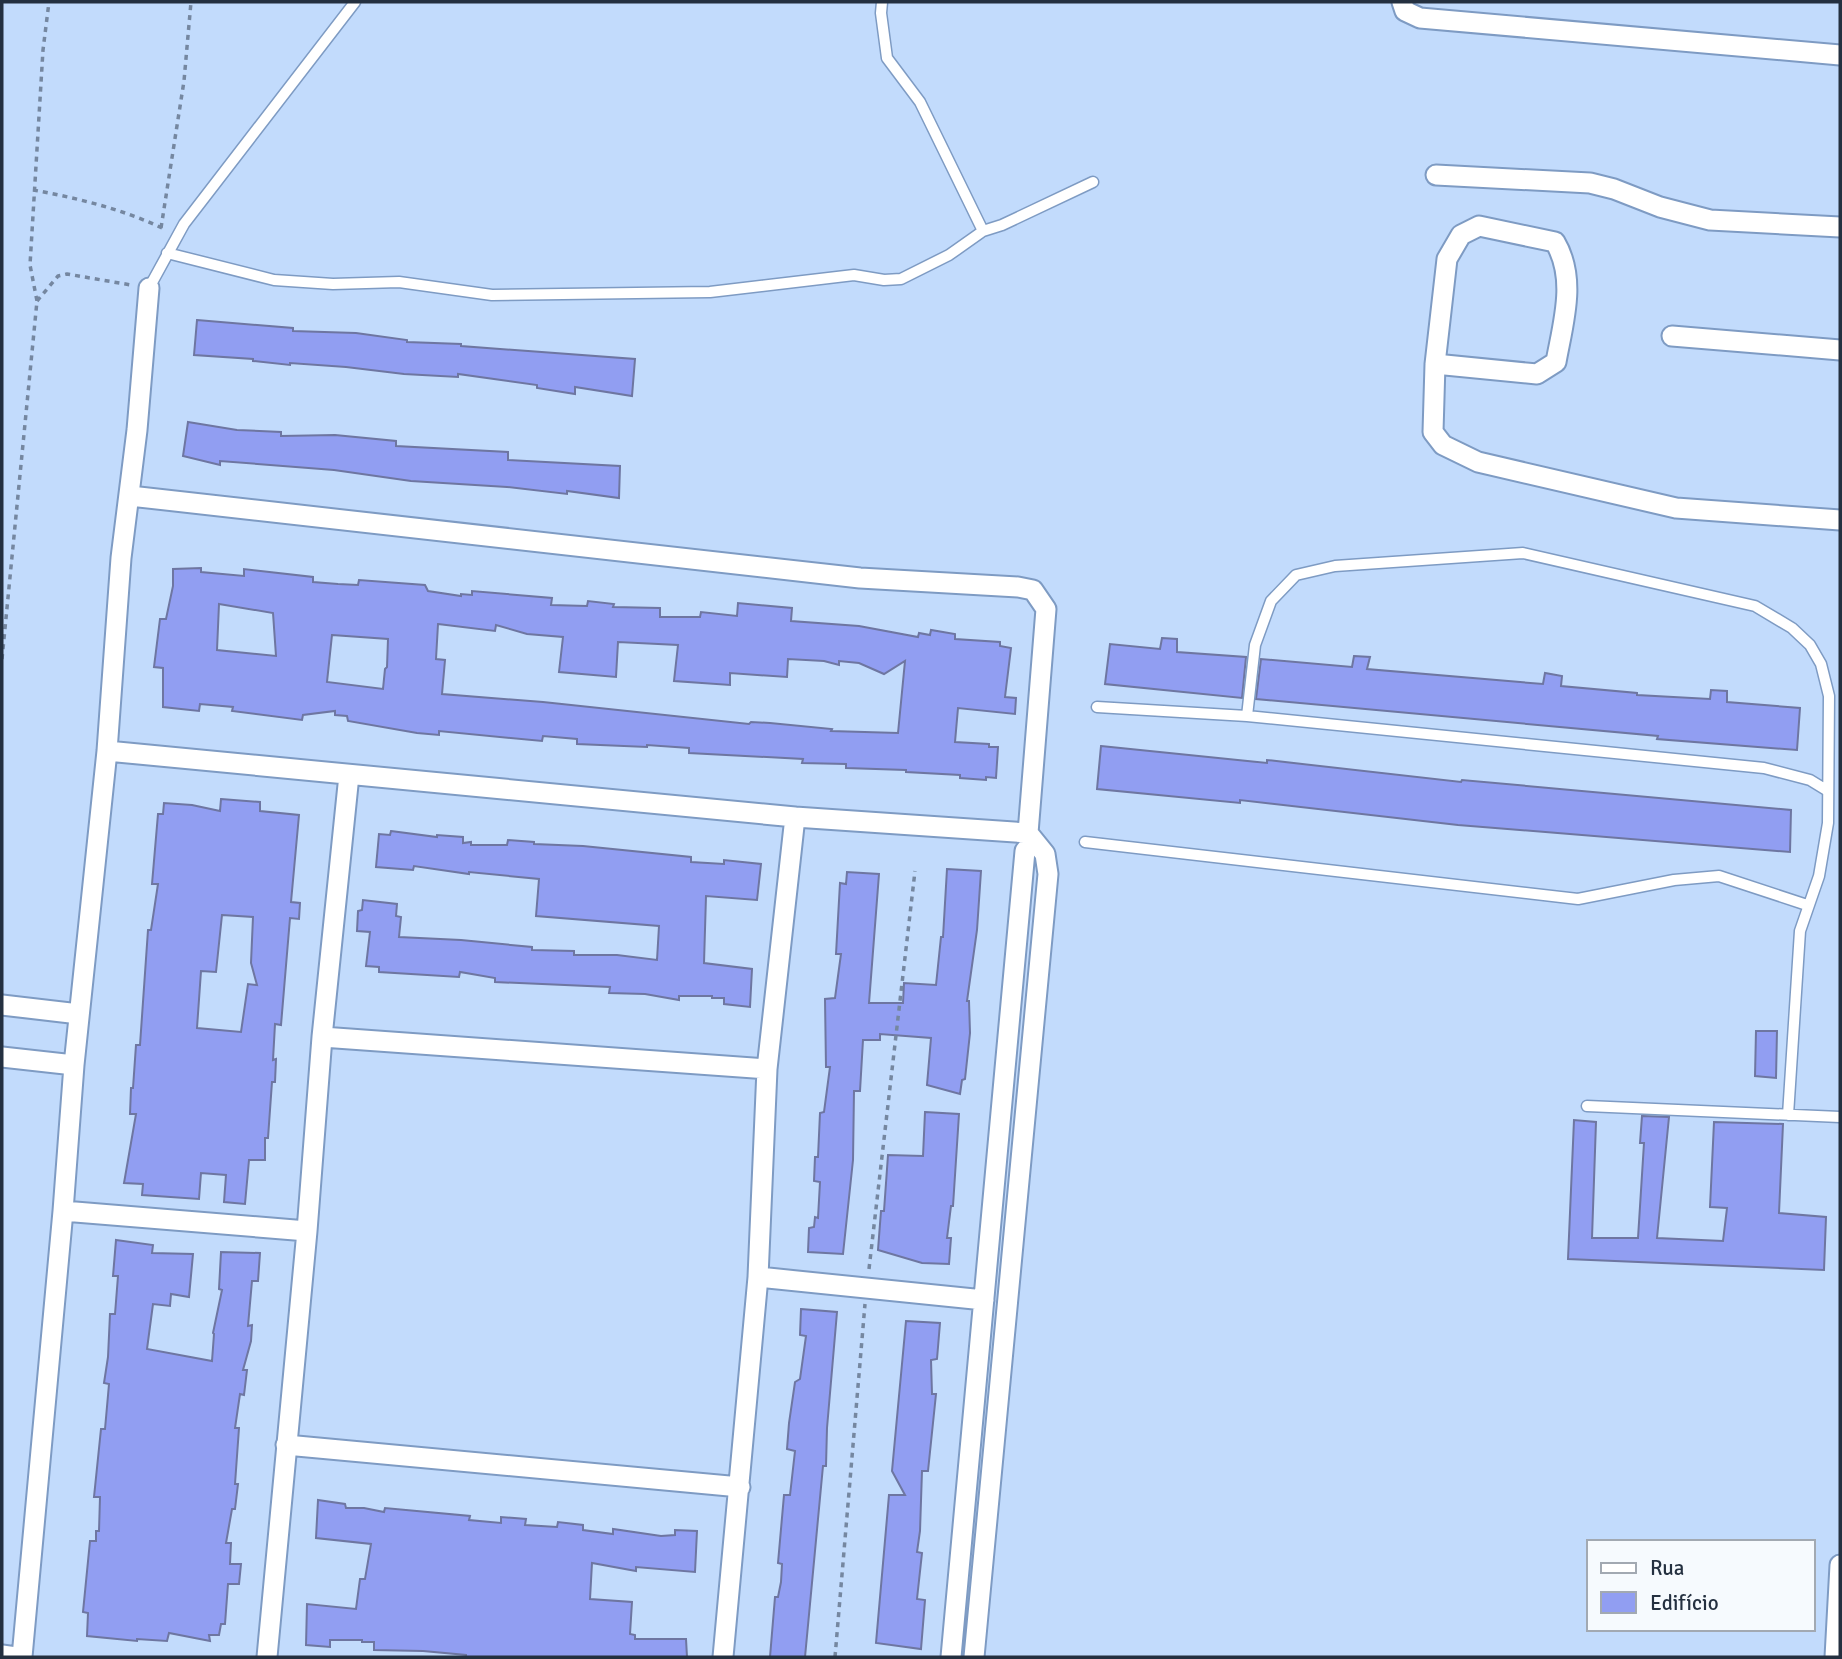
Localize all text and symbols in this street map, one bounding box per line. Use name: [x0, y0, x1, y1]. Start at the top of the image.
legend: [1587, 1540, 1814, 1631]
text: Rua: [1650, 1555, 1684, 1581]
text: Edifício: [1650, 1590, 1719, 1616]

